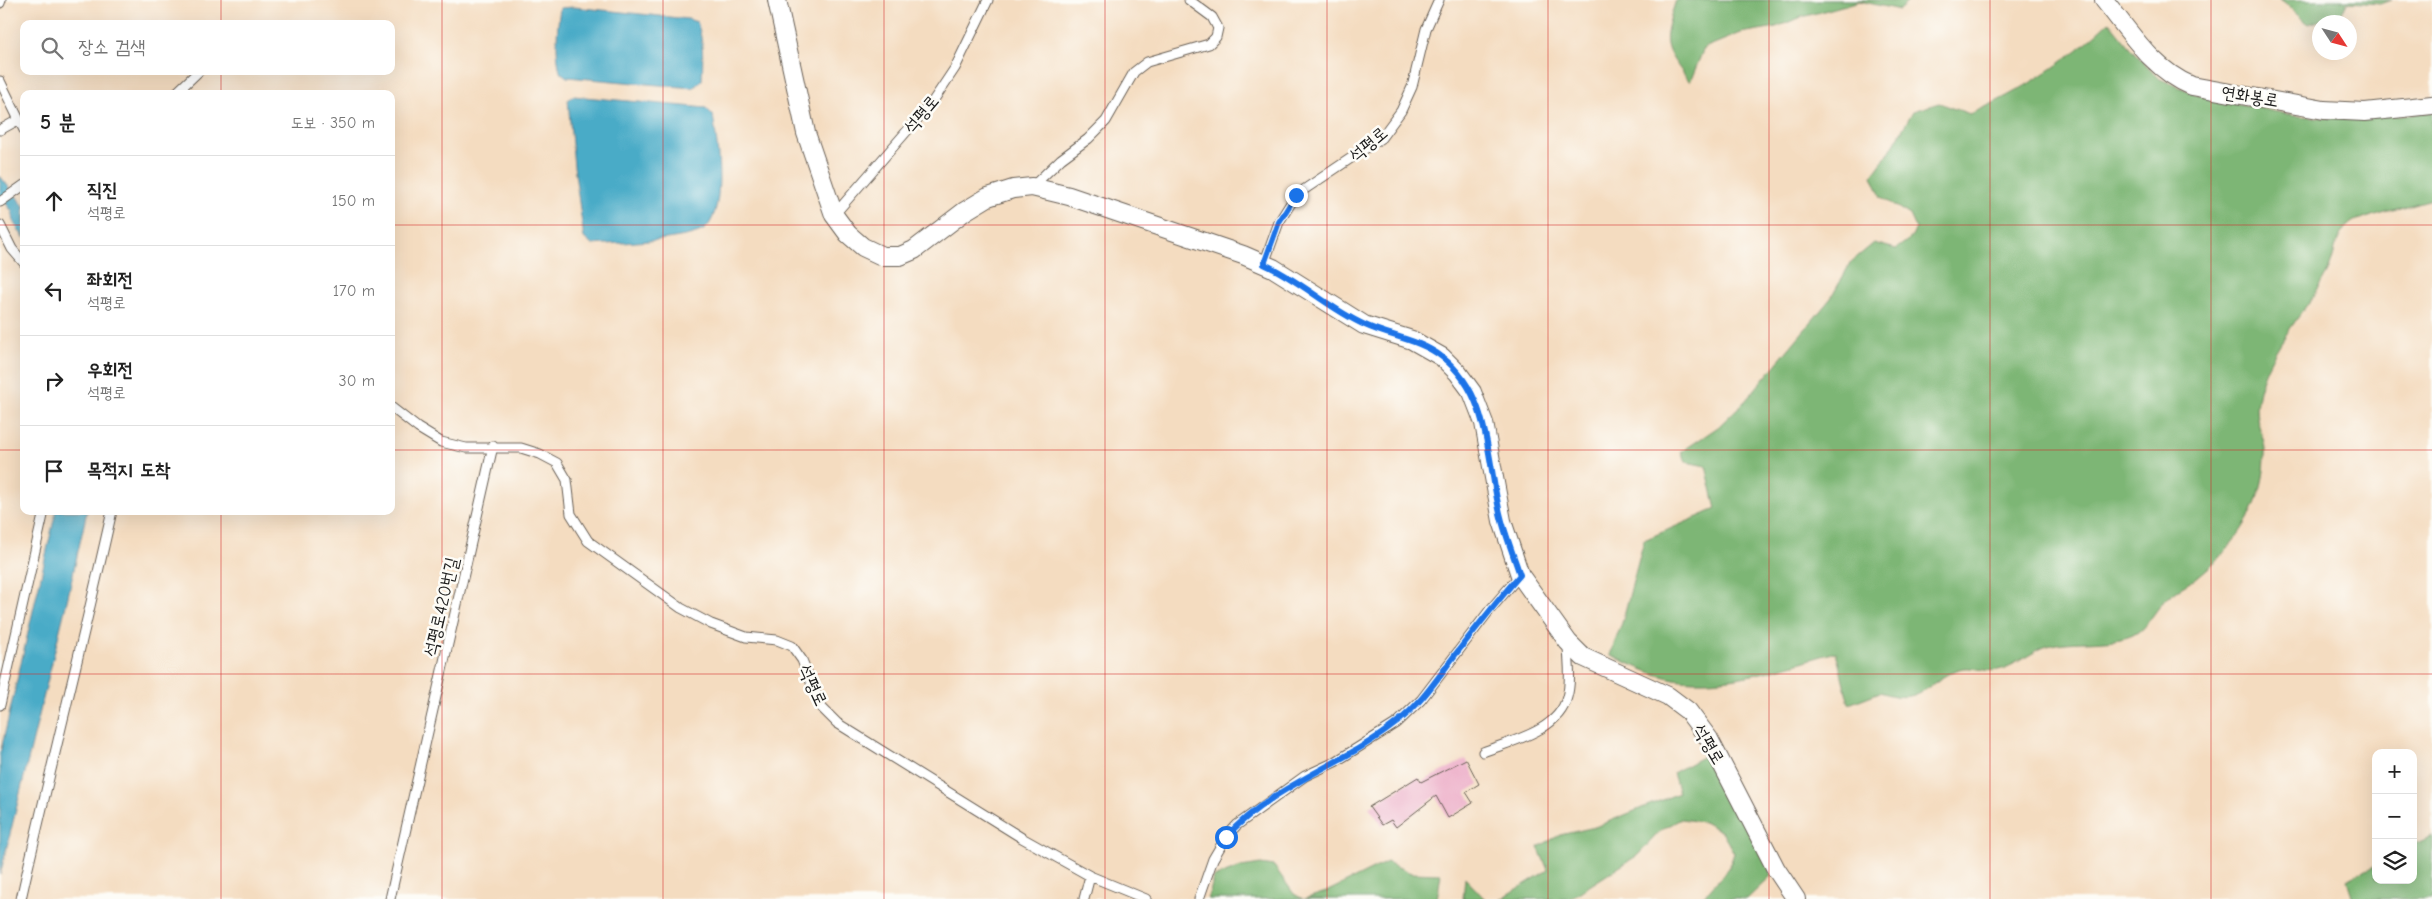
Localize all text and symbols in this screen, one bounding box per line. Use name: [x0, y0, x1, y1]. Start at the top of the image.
north arrow: [2312, 15, 2357, 60]
search box: [20, 20, 395, 75]
icon: search: [38, 34, 66, 62]
text: 장소 검색: [78, 36, 146, 58]
street label: 연화봉로: [2220, 82, 2280, 111]
street label: 석평로: [899, 91, 943, 138]
text: 5 분: [40, 110, 76, 134]
text: 도보 · 350 m: [291, 114, 375, 132]
street label: 석평로: [1345, 122, 1392, 166]
text: 직진: [87, 179, 118, 201]
route end: [1285, 184, 1308, 207]
icon: ahead: [40, 187, 68, 215]
text: 150 m: [332, 192, 375, 210]
text: 석평로: [87, 204, 126, 222]
text: 좌회전: [87, 269, 133, 291]
icon: left: [40, 277, 68, 305]
text: 170 m: [333, 282, 375, 300]
text: 석평로: [87, 294, 126, 312]
text: 우회전: [87, 359, 133, 381]
icon: right: [40, 367, 68, 395]
text: 30 m: [339, 372, 375, 390]
text: 석평로: [87, 384, 126, 402]
icon: arrive: [40, 457, 68, 485]
text: 목적지 도착: [87, 459, 170, 481]
street label: 석평로420번길: [420, 555, 463, 659]
street label: 석평로: [794, 661, 831, 709]
street label: 석평로: [1688, 720, 1729, 768]
map controls: [2372, 749, 2417, 884]
button: +: [2372, 749, 2417, 794]
button: −: [2372, 794, 2417, 839]
route start: [1215, 826, 1238, 849]
button: layers: [2372, 839, 2417, 884]

